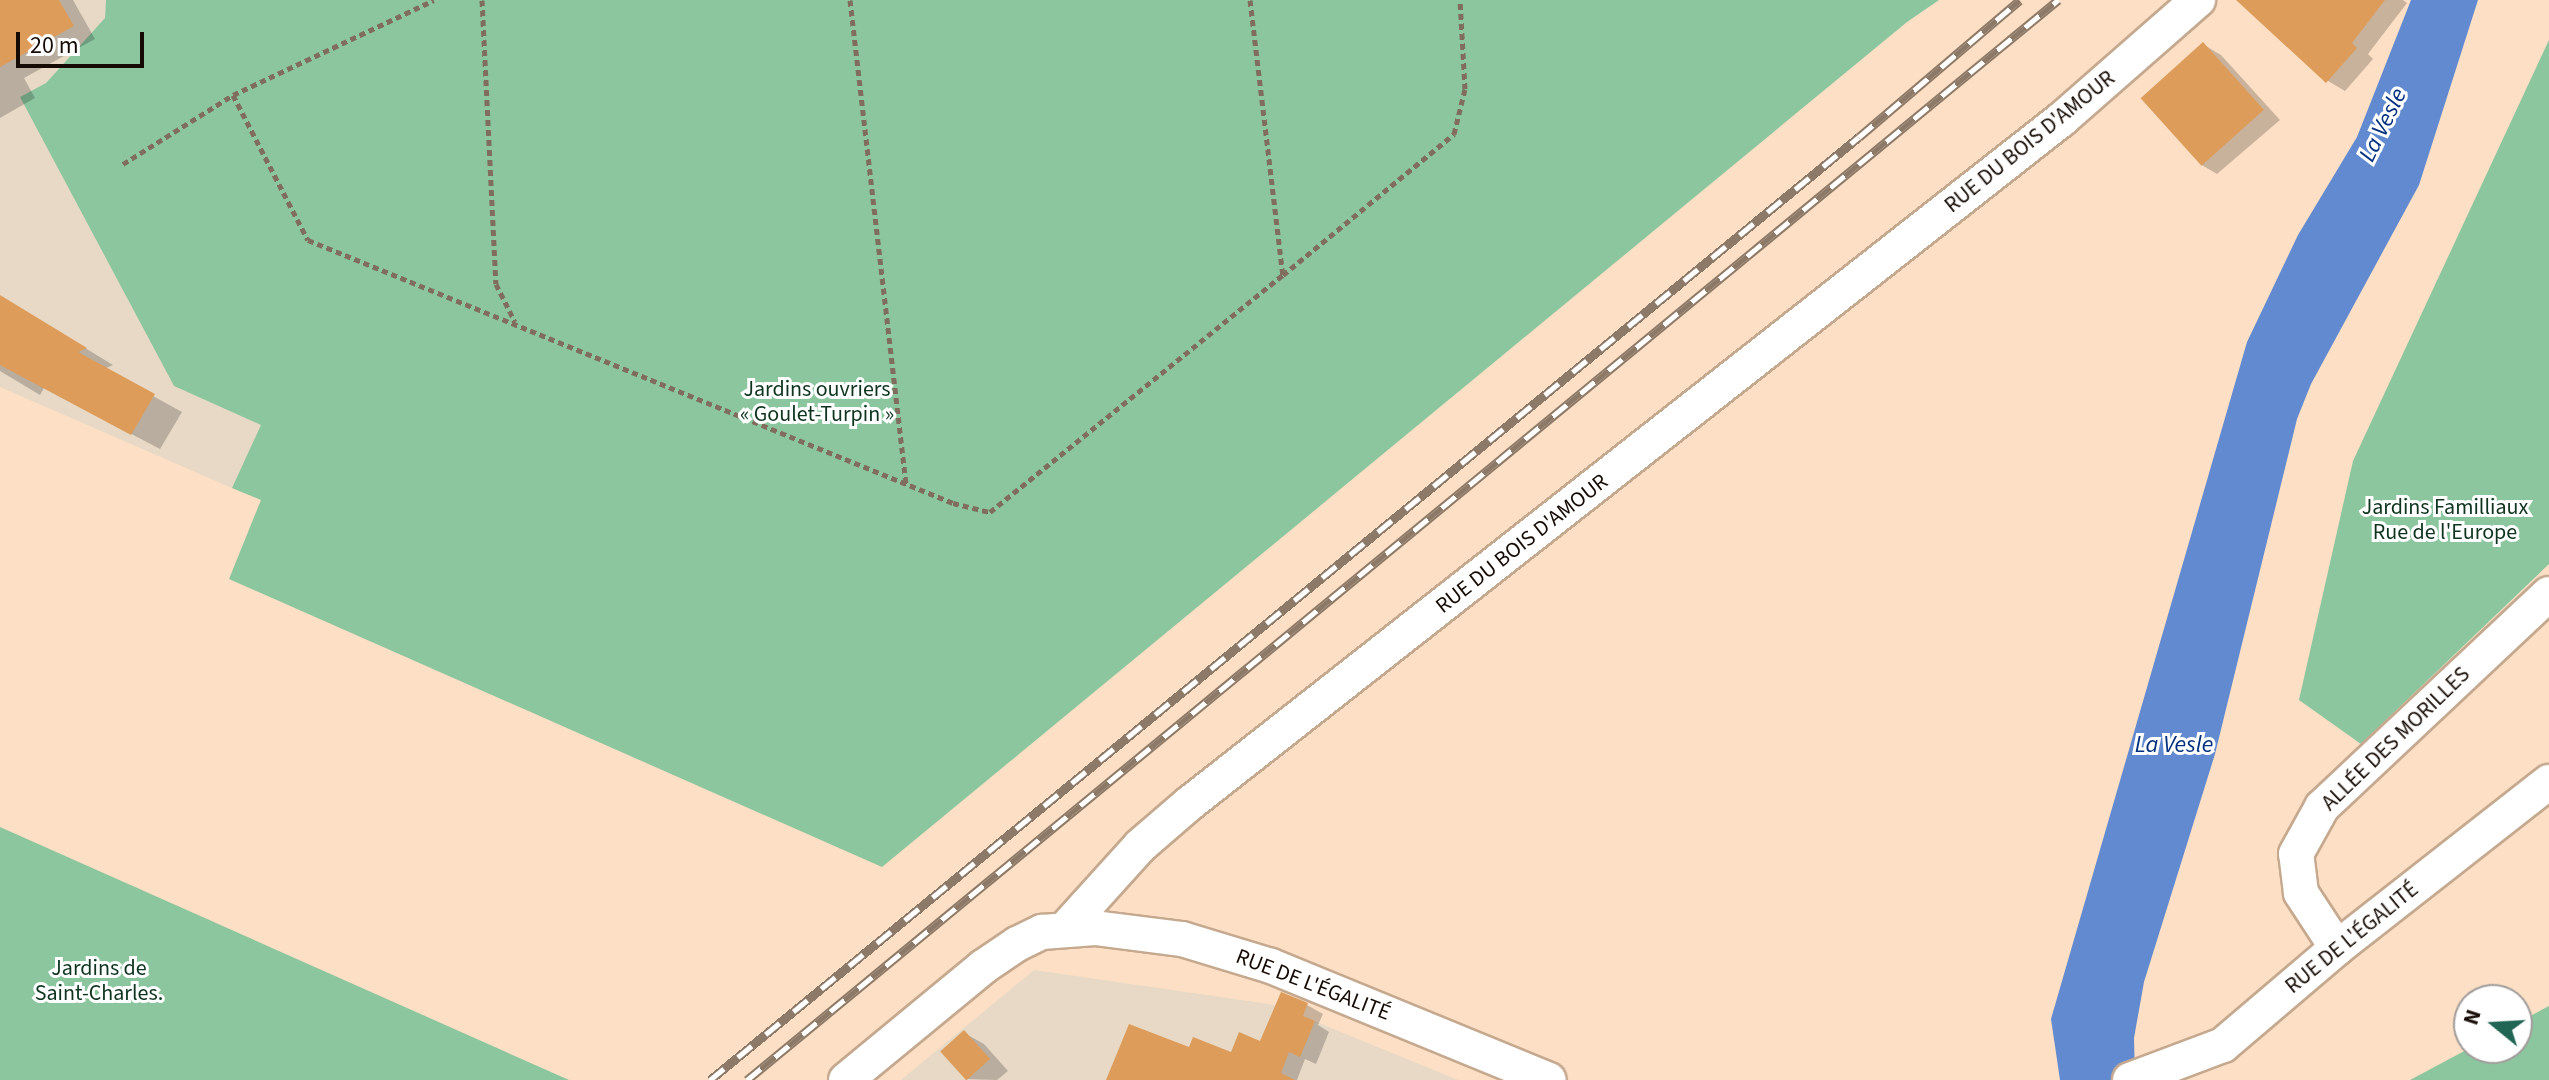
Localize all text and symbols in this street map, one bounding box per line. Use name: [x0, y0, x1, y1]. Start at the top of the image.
scale bar: [20, 16, 148, 66]
text: 20 m: [30, 28, 79, 63]
street label: RUE DU BOIS D'AMOUR: [1940, 65, 2120, 219]
water label: La Vesle: [2353, 83, 2413, 167]
park label: Jardins ouvriers « Goulet-Turpin »: [740, 376, 894, 428]
street label: RUE DU BOIS D'AMOUR: [1431, 469, 1613, 619]
park label: Jardins Familliaux Rue de l'Europe: [2362, 494, 2528, 546]
street label: ALLÉE DES MORILLES: [2316, 661, 2476, 817]
water label: La Vesle: [2135, 731, 2213, 759]
street label: RUE DE L'ÉGALITÉ: [2280, 876, 2424, 1000]
street label: RUE DE L'ÉGALITÉ: [1232, 943, 1394, 1027]
park label: Jardins de Saint-Charles.: [35, 955, 163, 1006]
north arrow: [2453, 984, 2533, 1064]
text: N: [2455, 1005, 2490, 1029]

